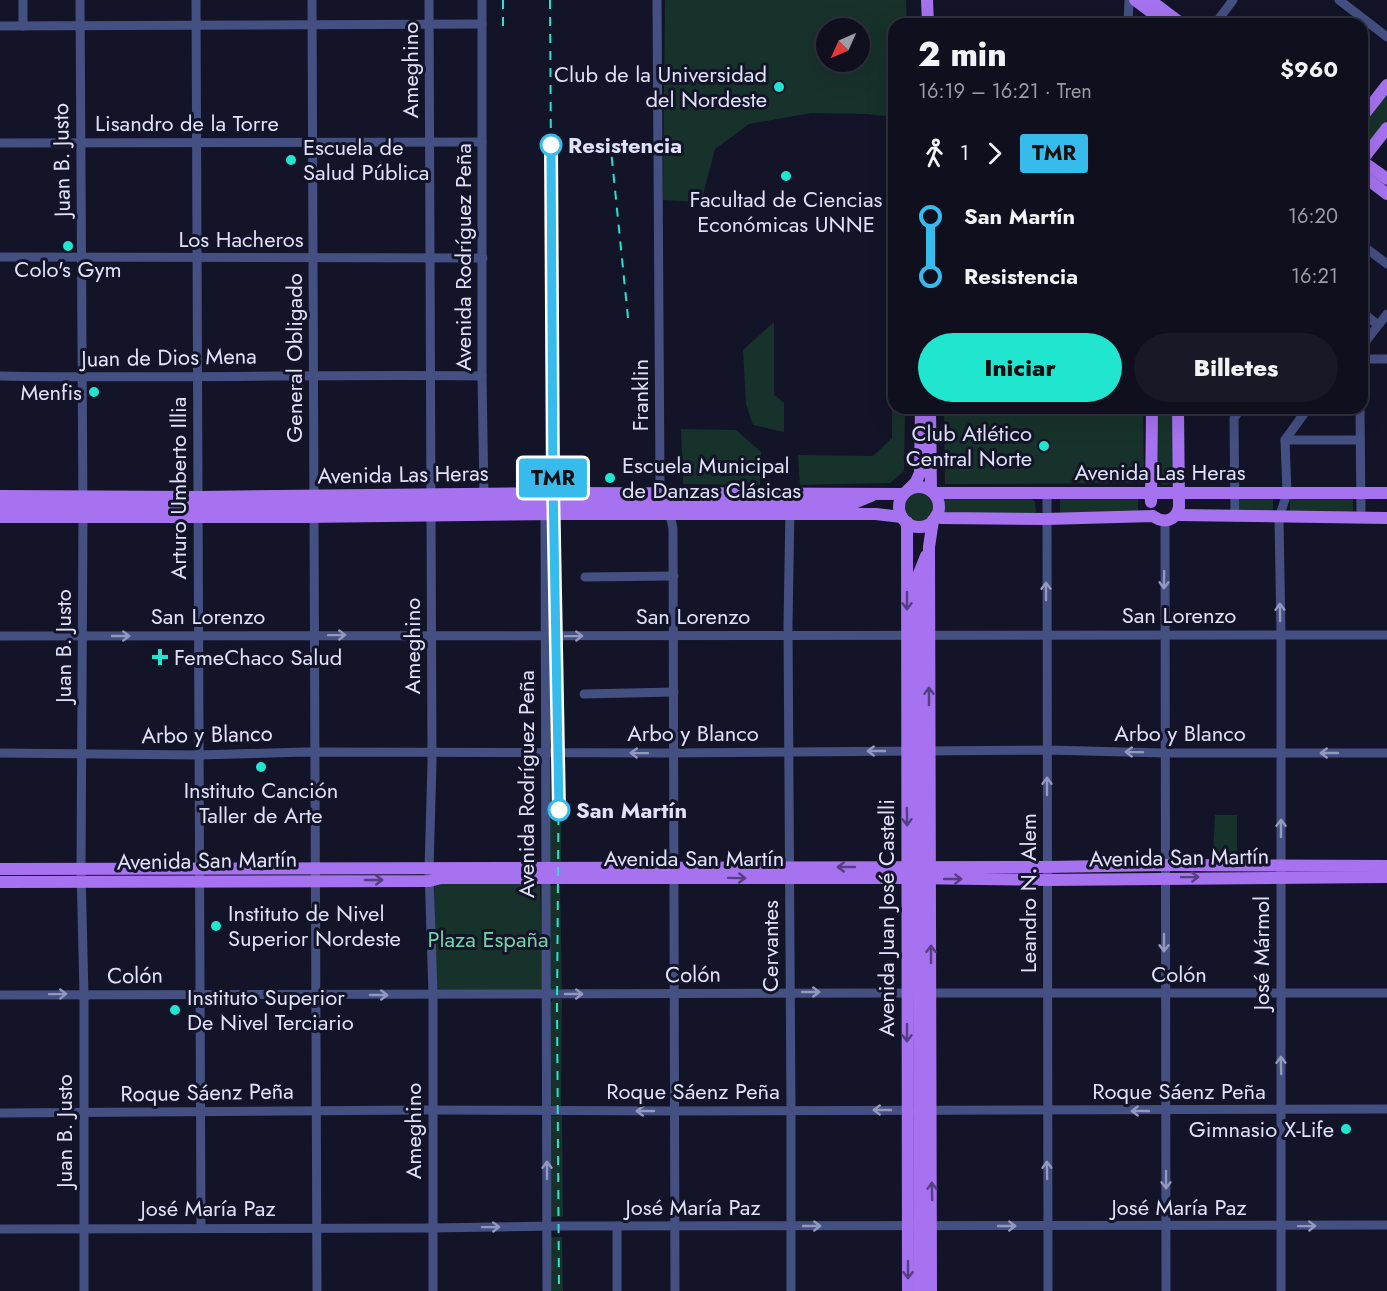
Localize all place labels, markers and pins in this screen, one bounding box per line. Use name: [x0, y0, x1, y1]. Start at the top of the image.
place label: Club de la Universidad del Nordeste: [554, 58, 767, 115]
marker: Club de la Universidad del Nordeste: [772, 80, 786, 94]
place label: Resistencia: [568, 129, 682, 161]
place label: Escuela de Salud Pública: [303, 131, 429, 188]
marker: Resistencia: [540, 134, 562, 156]
marker: Escuela de Salud Pública: [284, 153, 298, 167]
marker: Facultad de Ciencias Económicas UNNE: [779, 169, 793, 183]
place label: Facultad de Ciencias Económicas UNNE: [690, 183, 883, 240]
marker: Colo's Gym: [61, 239, 75, 253]
place label: Colo's Gym: [14, 253, 122, 285]
place label: Menfis: [20, 376, 82, 408]
marker: Menfis: [87, 385, 101, 399]
place label: Club Atlético Central Norte: [906, 417, 1032, 474]
marker: Club Atlético Central Norte: [1037, 439, 1051, 453]
place label: Escuela Municipal de Danzas Clásicas: [622, 449, 801, 506]
marker: Escuela Municipal de Danzas Clásicas: [603, 471, 617, 485]
place label: FemeChaco Salud: [174, 641, 342, 673]
marker: FemeChaco Salud: [151, 648, 169, 666]
marker: Instituto Canción Taller de Arte: [254, 760, 268, 774]
place label: Instituto Canción Taller de Arte: [184, 774, 338, 831]
place label: San Martín: [576, 794, 687, 826]
marker: San Martín: [548, 799, 570, 821]
place label: Instituto de Nivel Superior Nordeste: [228, 897, 401, 954]
marker: Instituto de Nivel Superior Nordeste: [209, 919, 223, 933]
place label: Instituto Superior De Nivel Terciario: [187, 981, 354, 1038]
marker: Instituto Superior De Nivel Terciario: [168, 1003, 182, 1017]
place label: Gimnasio X-Life: [1189, 1113, 1334, 1145]
marker: Gimnasio X-Life: [1339, 1122, 1353, 1136]

